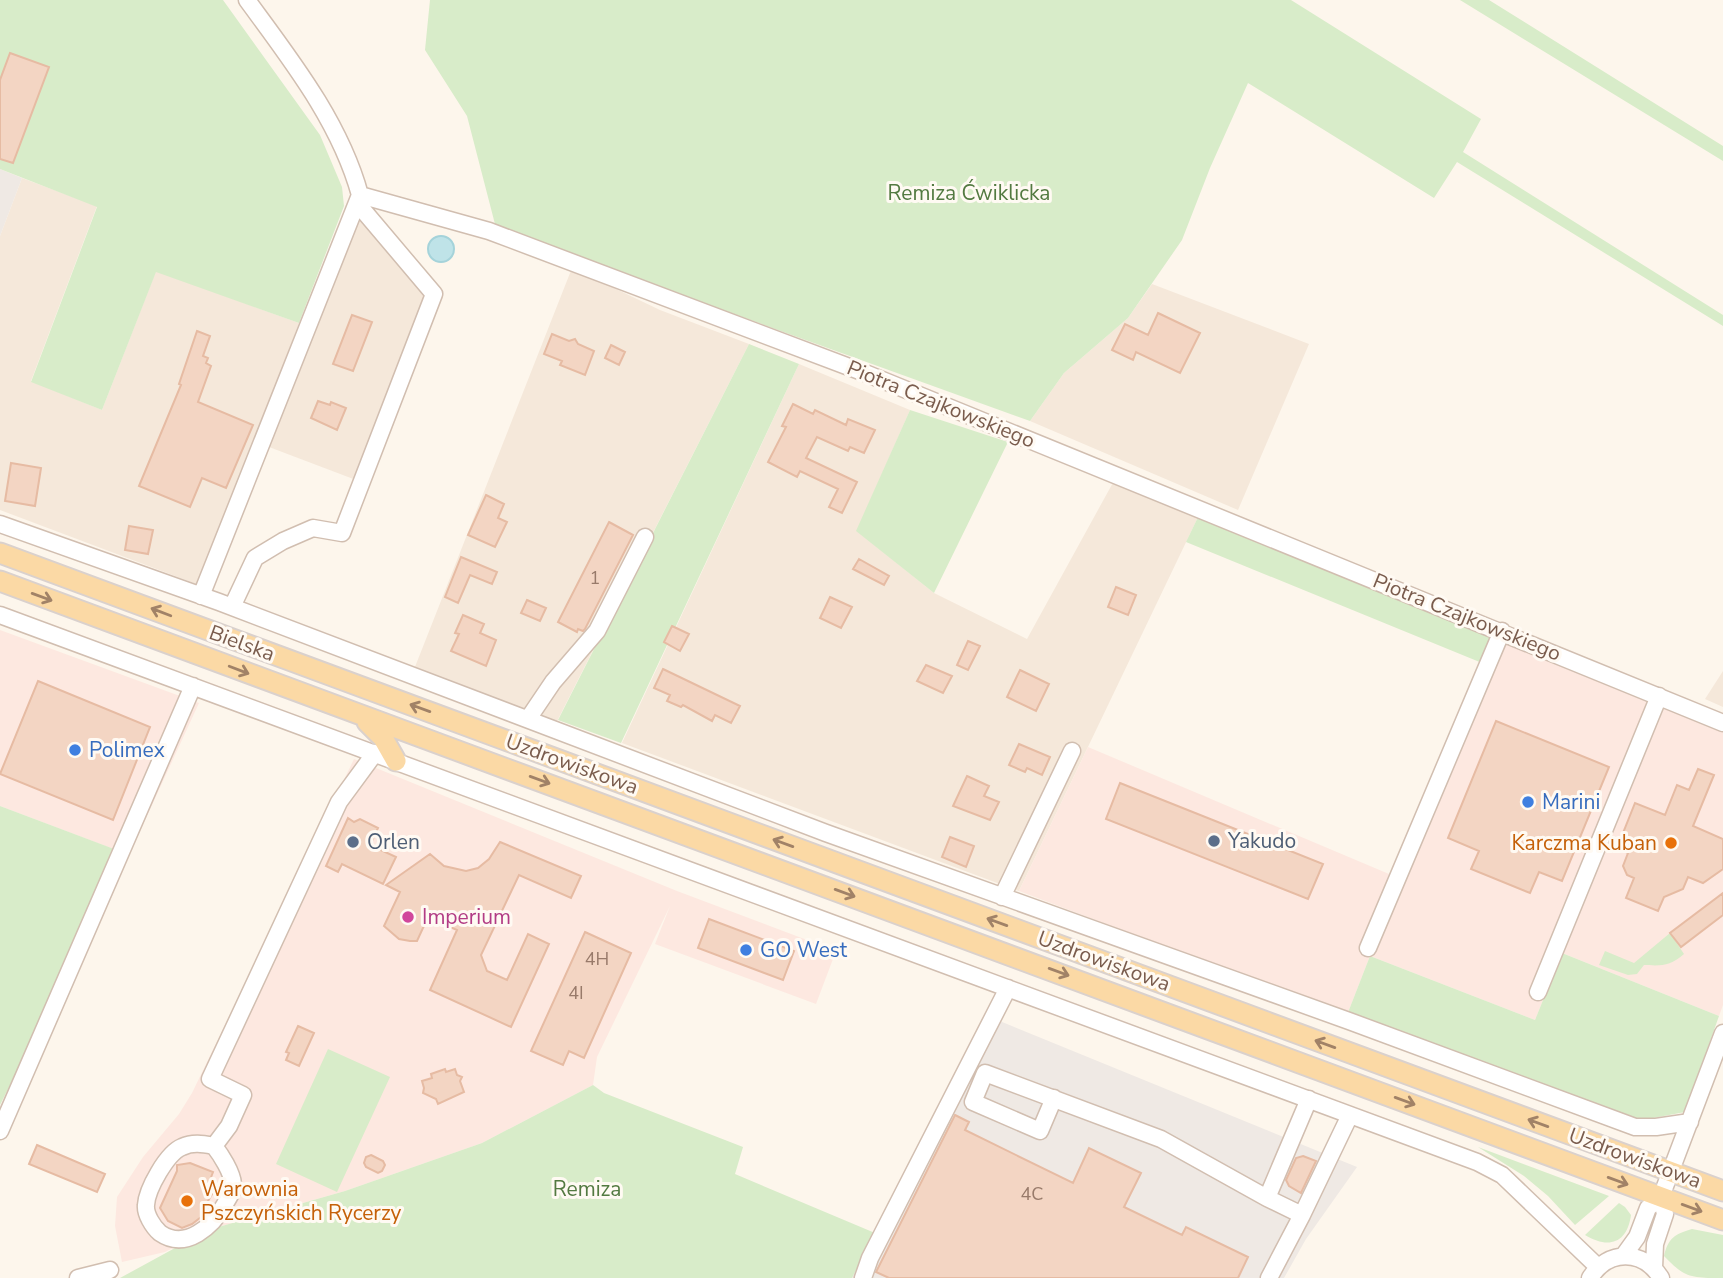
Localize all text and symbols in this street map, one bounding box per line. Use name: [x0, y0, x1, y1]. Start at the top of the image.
park label: Remiza Ćwiklicka: [887, 179, 1051, 207]
street label: Piotra Czajkowskiego: [843, 353, 1039, 455]
house number: 1: [590, 566, 600, 590]
street label: Piotra Czajkowskiego: [1369, 566, 1565, 668]
one-way arrow: [30, 592, 52, 604]
one-way arrow: [151, 605, 173, 618]
street label: Bielska: [205, 618, 279, 668]
one-way arrow: [228, 665, 250, 677]
one-way arrow: [410, 701, 432, 713]
street label: Uzdrowiskowa: [502, 727, 642, 801]
place label: Polimex: [89, 736, 165, 764]
marker: Polimex: [67, 742, 83, 758]
one-way arrow: [529, 775, 550, 787]
place label: Marini: [1542, 788, 1600, 816]
marker: Marini: [1520, 794, 1536, 810]
place label: Yakudo: [1227, 827, 1296, 855]
place label: Orlen: [367, 828, 420, 856]
place label: Karczma Kuban: [1511, 829, 1657, 857]
marker: Yakudo: [1206, 833, 1222, 849]
marker: Orlen: [345, 834, 361, 850]
one-way arrow: [773, 835, 795, 848]
marker: Karczma Kuban: [1663, 835, 1679, 851]
one-way arrow: [834, 888, 856, 900]
place label: Imperium: [422, 903, 511, 931]
marker: Imperium: [400, 909, 416, 925]
one-way arrow: [986, 914, 1008, 927]
street label: Uzdrowiskowa: [1034, 924, 1174, 998]
place label: GO West: [760, 936, 848, 964]
marker: GO West: [738, 942, 754, 958]
house number: 4H: [585, 947, 609, 971]
one-way arrow: [1047, 967, 1069, 979]
house number: 4I: [568, 981, 584, 1005]
one-way arrow: [1314, 1036, 1336, 1049]
one-way arrow: [1393, 1096, 1415, 1109]
one-way arrow: [1528, 1115, 1550, 1128]
street label: Uzdrowiskowa: [1565, 1121, 1705, 1195]
place label: Warownia Pszczyńskich Rycerzy: [201, 1175, 401, 1227]
park label: Remiza: [553, 1175, 621, 1203]
one-way arrow: [1606, 1176, 1628, 1188]
house number: 4C: [1021, 1182, 1043, 1206]
marker: Warownia Pszczyńskich Rycerzy: [179, 1193, 195, 1209]
one-way arrow: [1681, 1203, 1703, 1216]

